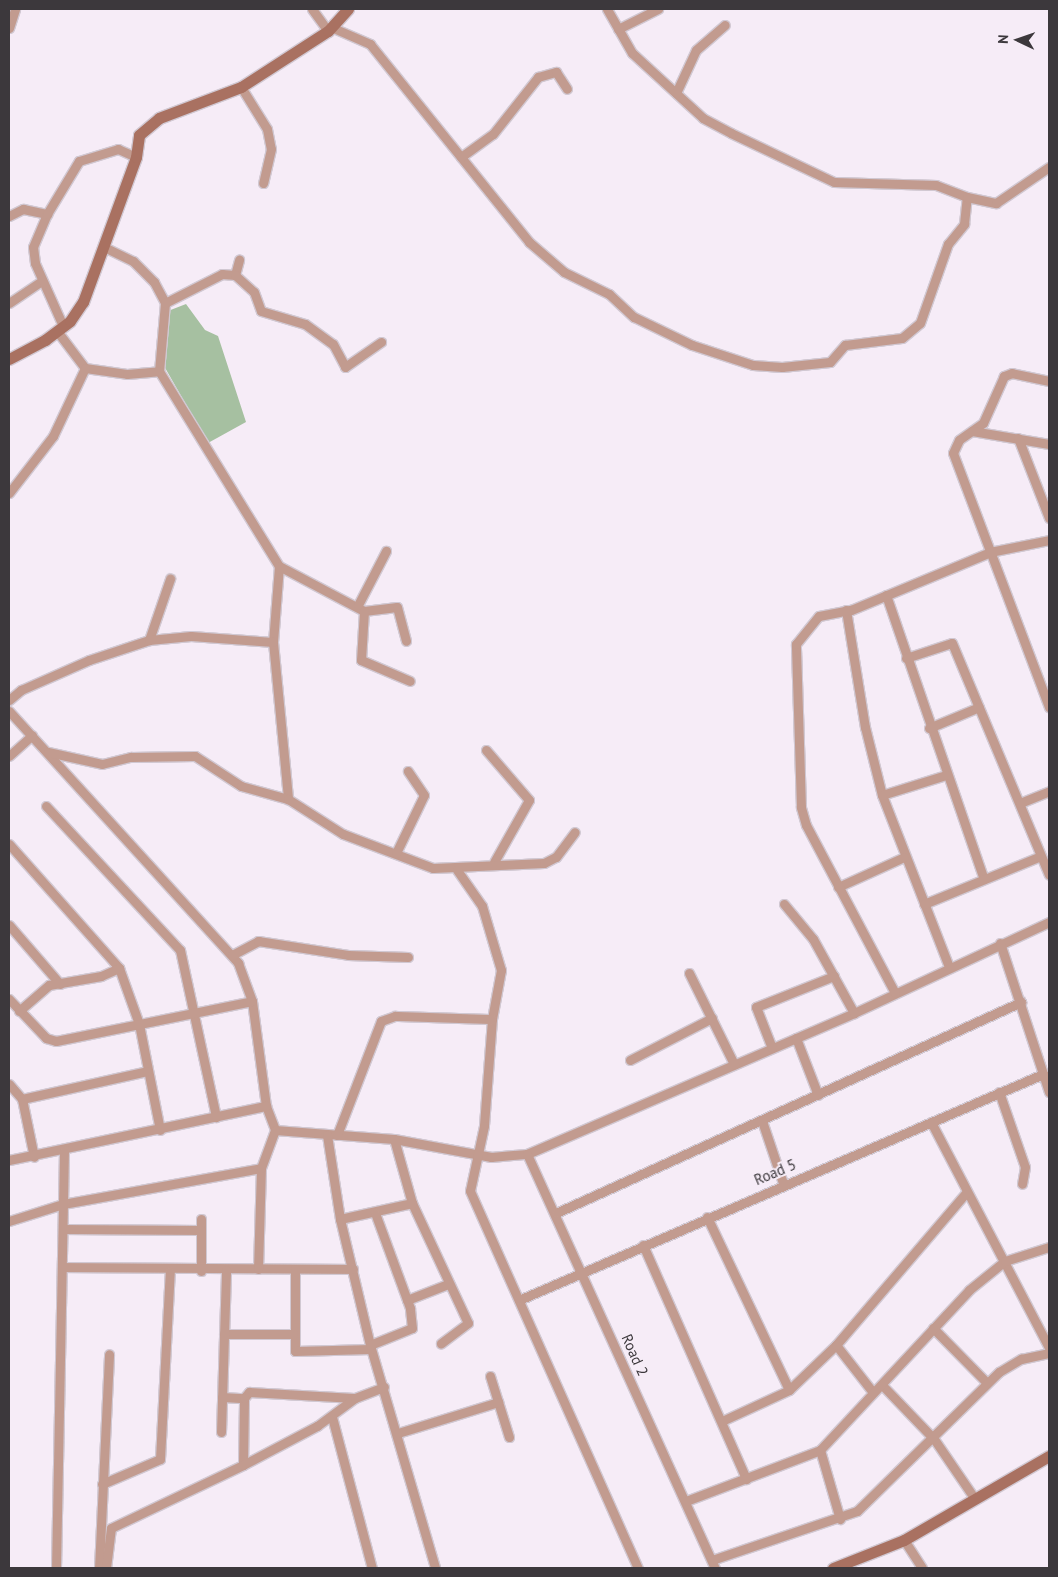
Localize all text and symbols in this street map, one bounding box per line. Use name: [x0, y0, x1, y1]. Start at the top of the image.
north arrow: [993, 15, 1043, 65]
text: N: [994, 34, 1012, 44]
street label: Road 5: [751, 1155, 799, 1189]
street label: Road 2: [618, 1331, 652, 1379]

